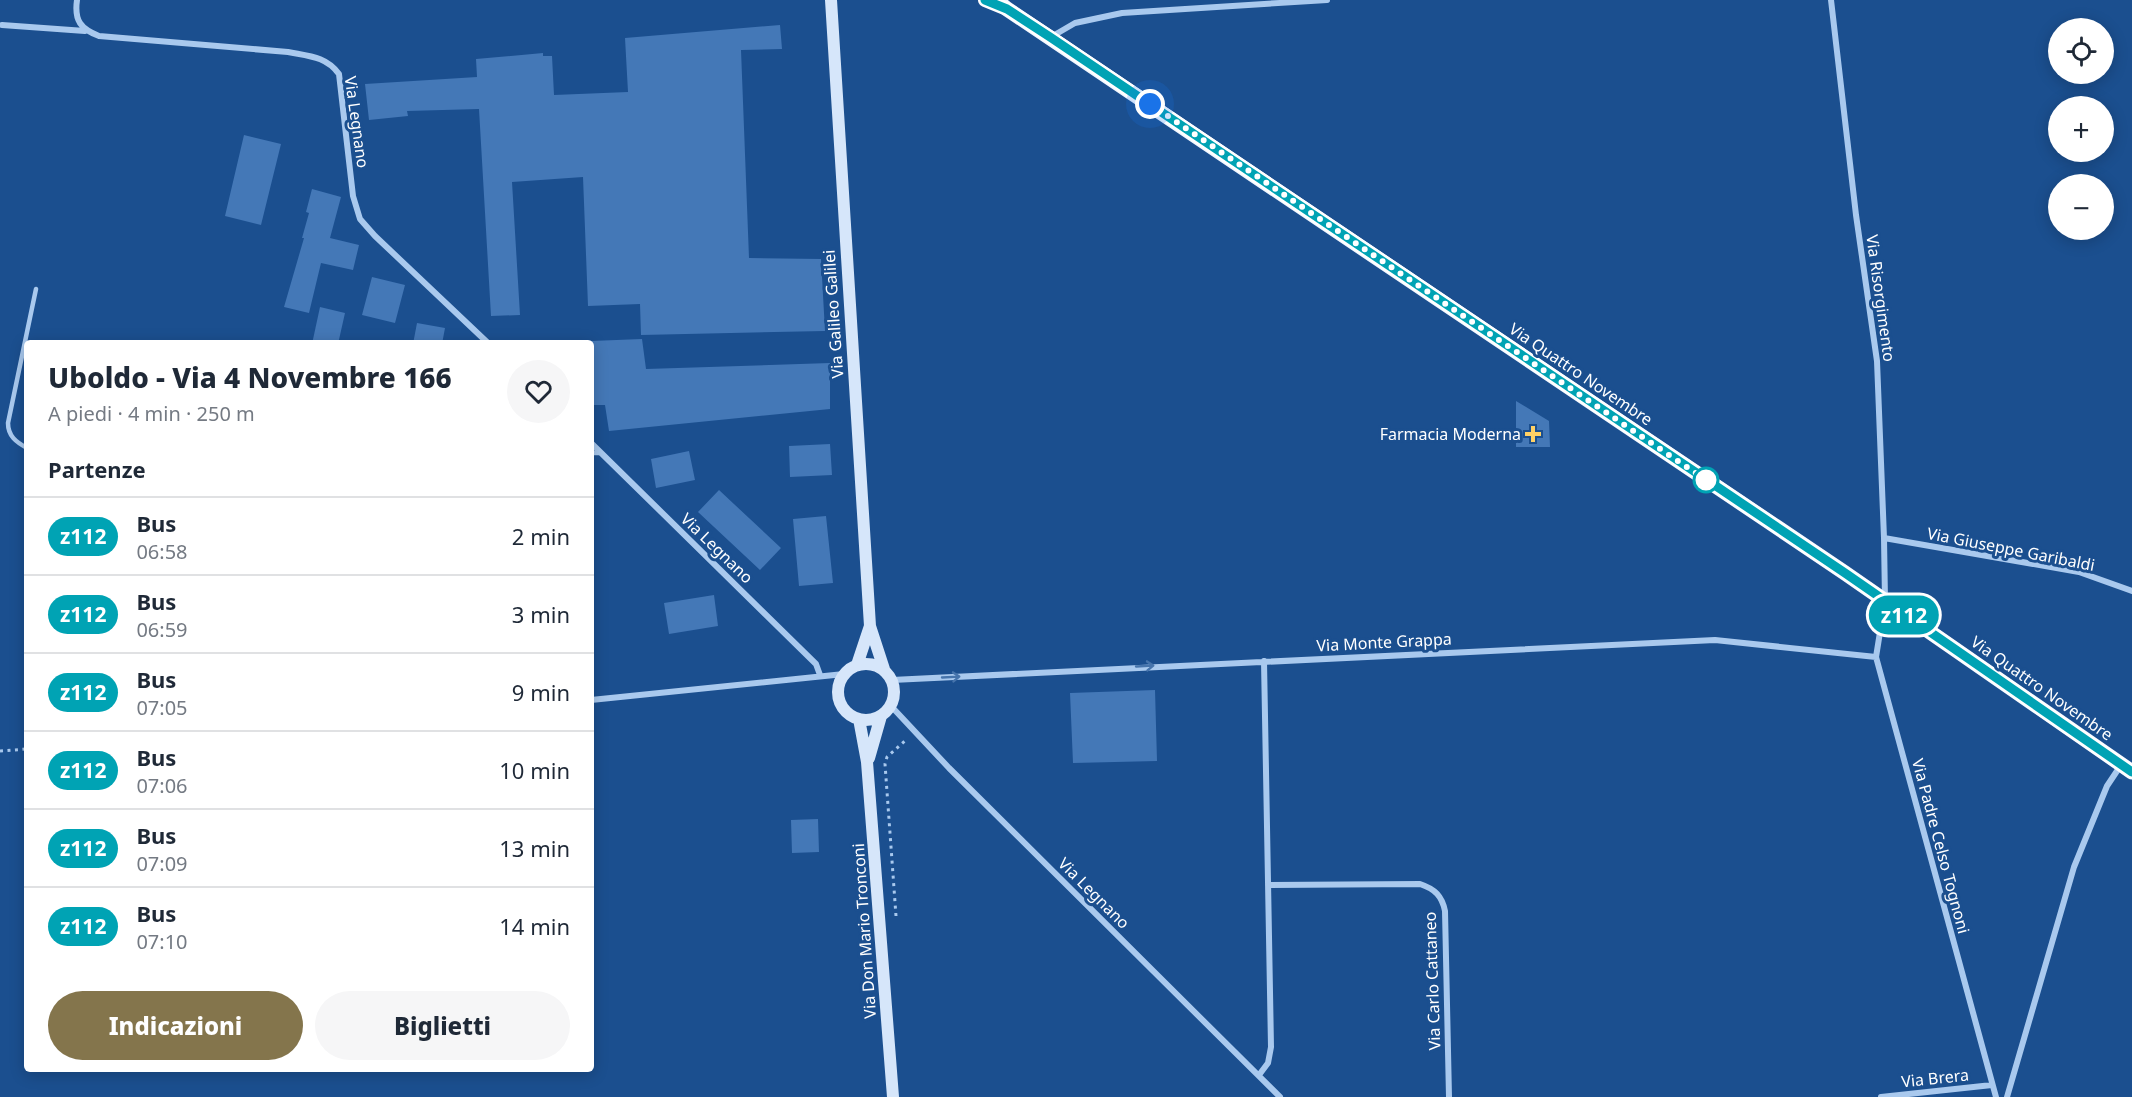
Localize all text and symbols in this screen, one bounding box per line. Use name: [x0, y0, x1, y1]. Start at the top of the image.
map controls: [2048, 18, 2114, 240]
button: locate: [2048, 18, 2114, 84]
street label: Via Legnano: [340, 75, 374, 169]
your location: [1135, 89, 1165, 119]
button: +: [2048, 96, 2114, 162]
button: −: [2048, 174, 2114, 240]
street label: Via Risorgimento: [1861, 233, 1901, 363]
street label: Via Galileo Galilei: [818, 249, 848, 379]
street label: Via Quattro Novembre: [1505, 318, 1657, 430]
text: Uboldo - Via 4 Novembre 166: [48, 358, 452, 396]
button: heart: [507, 360, 570, 423]
text: A piedi · 4 min · 250 m: [48, 400, 255, 427]
place label: Farmacia Moderna: [1380, 423, 1521, 445]
marker: Farmacia Moderna: [1526, 427, 1540, 441]
text: Partenze: [48, 454, 146, 484]
unlabelled marker: [1693, 467, 1719, 493]
text: Bus: [136, 508, 176, 538]
street label: Via Legnano: [676, 508, 758, 588]
text: 2 min: [512, 521, 570, 551]
text: z112: [60, 522, 106, 550]
street label: Via Giuseppe Garibaldi: [1925, 522, 2097, 576]
text: 06:58: [136, 538, 188, 565]
text: Bus: [136, 586, 176, 616]
line badge: z112: [1862, 596, 1946, 634]
text: 3 min: [512, 599, 570, 629]
text: z112: [60, 600, 106, 628]
text: z112: [1881, 601, 1927, 629]
text: 06:59: [136, 616, 188, 643]
street label: Via Monte Grappa: [1316, 627, 1452, 657]
street label: Via Quattro Novembre: [1967, 631, 2117, 745]
one-way arrow: [1135, 661, 1155, 672]
text: Bus: [136, 664, 176, 694]
one-way arrow: [940, 671, 960, 682]
text: 9 min: [512, 677, 570, 707]
text: z112: [60, 678, 106, 706]
text: 07:05: [136, 694, 188, 721]
text: Bus: [136, 742, 176, 772]
text: 10 min: [499, 755, 570, 785]
text: z112: [60, 756, 106, 784]
street label: Via Padre Celso Tognoni: [1907, 756, 1975, 936]
text: 07:06: [136, 772, 188, 799]
text: Bus: [136, 820, 176, 850]
text: 13 min: [499, 833, 570, 863]
text: z112: [60, 834, 106, 862]
street label: Via Don Mario Tronconi: [847, 843, 881, 1019]
text: 07:09: [136, 850, 188, 877]
street label: Via Legnano: [1054, 853, 1134, 933]
text: Bus: [136, 898, 176, 928]
text: 14 min: [499, 911, 570, 941]
street label: Via Carlo Cattaneo: [1419, 911, 1445, 1051]
text: z112: [60, 912, 106, 940]
text: 07:10: [136, 928, 188, 955]
button: Indicazioni: [48, 991, 303, 1060]
button: Biglietti: [315, 991, 570, 1060]
street label: Via Brera: [1900, 1064, 1970, 1092]

